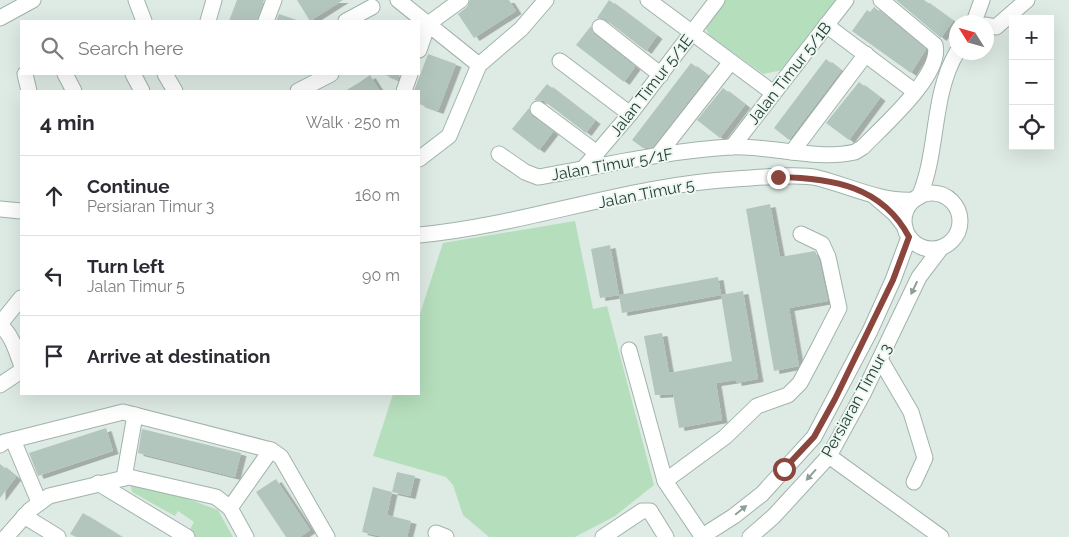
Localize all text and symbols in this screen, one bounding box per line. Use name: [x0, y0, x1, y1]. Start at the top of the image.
north arrow: [949, 15, 994, 60]
map controls: [1009, 15, 1054, 150]
button: +: [1009, 15, 1054, 60]
street label: Jalan Timur 5/1B: [744, 18, 835, 128]
search box: [20, 20, 420, 75]
street label: Jalan Timur 5/1E: [606, 31, 697, 140]
icon: search: [38, 34, 66, 62]
text: Search here: [78, 37, 184, 59]
button: −: [1009, 60, 1054, 105]
button: locate: [1009, 105, 1054, 150]
text: 4 min: [40, 110, 95, 135]
text: Walk · 250 m: [306, 113, 400, 132]
street label: Jalan Timur 5/1F: [550, 144, 675, 185]
route end: [767, 166, 790, 189]
text: Continue: [87, 175, 170, 197]
street label: Jalan Timur 5: [596, 175, 696, 212]
icon: ahead: [40, 182, 68, 210]
text: 160 m: [355, 186, 400, 205]
text: Persiaran Timur 3: [87, 197, 214, 216]
text: Turn left: [87, 255, 164, 277]
icon: left: [40, 262, 68, 290]
text: 90 m: [362, 266, 400, 285]
text: Jalan Timur 5: [87, 277, 185, 296]
one-way arrow: [910, 280, 918, 295]
street label: Persiaran Timur 3: [817, 340, 896, 461]
icon: arrive: [40, 342, 68, 370]
text: Arrive at destination: [87, 345, 271, 367]
route start: [773, 458, 796, 481]
one-way arrow: [805, 469, 817, 481]
one-way arrow: [735, 505, 748, 516]

